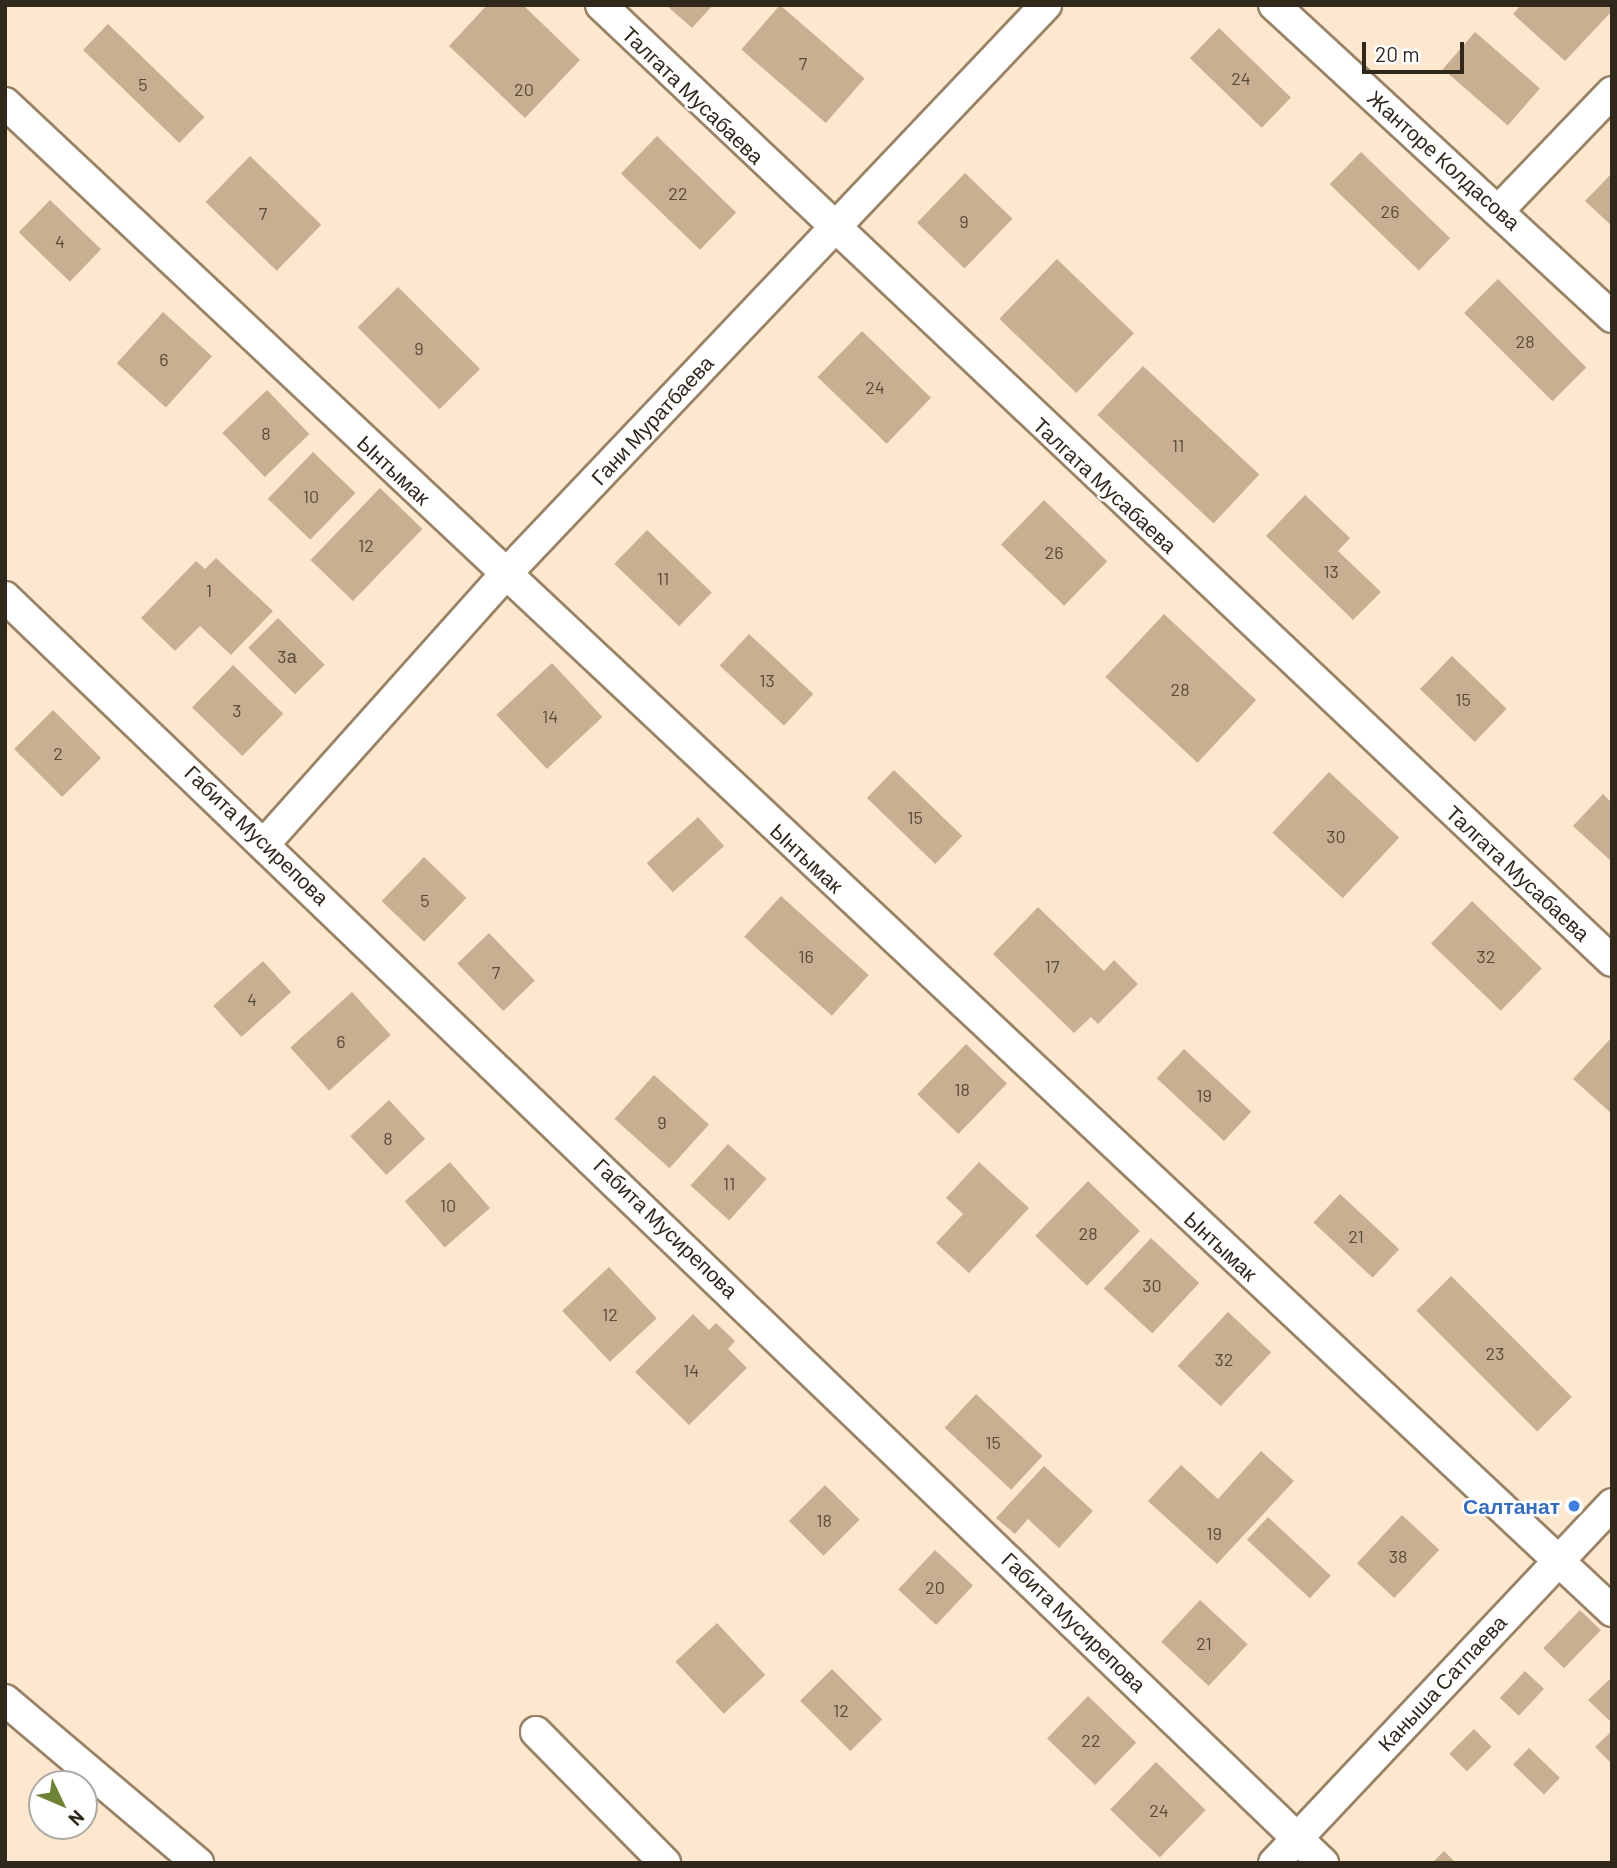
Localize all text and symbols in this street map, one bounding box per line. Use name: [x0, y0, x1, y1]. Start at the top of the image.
street label: Талгата Мусабаева: [617, 21, 769, 169]
scale bar: [1365, 28, 1466, 72]
text: 20 m: [1375, 41, 1420, 66]
house number: 7: [799, 52, 807, 74]
house number: 24: [1231, 67, 1251, 89]
house number: 5: [138, 73, 148, 95]
house number: 20: [514, 78, 534, 100]
street label: Жанторе Колдасова: [1363, 85, 1525, 235]
house number: 22: [668, 182, 688, 204]
house number: 26: [1381, 200, 1399, 222]
house number: 7: [259, 202, 267, 224]
house number: 9: [959, 210, 969, 232]
house number: 4: [55, 230, 65, 252]
house number: 28: [1515, 330, 1535, 352]
house number: 9: [414, 337, 424, 359]
house number: 6: [159, 348, 169, 370]
street label: Гани Муратбаева: [586, 350, 718, 490]
house number: 24: [865, 376, 885, 398]
street label: Талгата Мусабаева: [1028, 412, 1182, 558]
house number: 8: [261, 422, 271, 444]
street label: Ынтымак: [352, 430, 436, 510]
house number: 11: [1172, 434, 1184, 456]
house number: 10: [303, 485, 319, 507]
house number: 12: [358, 534, 374, 556]
house number: 26: [1045, 541, 1063, 563]
house number: 13: [1323, 560, 1339, 582]
house number: 11: [657, 567, 669, 589]
house number: 1: [206, 579, 212, 601]
house number: 3а: [277, 645, 297, 667]
house number: 13: [759, 669, 775, 691]
house number: 28: [1170, 678, 1190, 700]
house number: 15: [1455, 688, 1471, 710]
house number: 3: [232, 699, 242, 721]
house number: 14: [542, 705, 558, 727]
house number: 2: [53, 742, 63, 764]
street label: Габита Мусирепова: [180, 760, 334, 910]
street label: Талгата Мусабаева: [1441, 800, 1595, 946]
house number: 15: [907, 806, 923, 828]
street label: Ынтымак: [765, 818, 849, 898]
house number: 30: [1326, 825, 1346, 847]
house number: 5: [420, 889, 430, 911]
house number: 16: [798, 945, 814, 967]
house number: 32: [1477, 945, 1495, 967]
house number: 17: [1045, 955, 1059, 977]
house number: 7: [492, 961, 500, 983]
house number: 4: [247, 988, 257, 1010]
house number: 6: [336, 1030, 346, 1052]
house number: 18: [954, 1078, 970, 1100]
house number: 19: [1196, 1084, 1212, 1106]
house number: 9: [657, 1111, 667, 1133]
house number: 8: [383, 1127, 393, 1149]
street label: Габита Мусирепова: [589, 1153, 743, 1303]
house number: 11: [723, 1172, 735, 1194]
house number: 10: [440, 1194, 456, 1216]
street label: Ынтымак: [1179, 1206, 1263, 1286]
house number: 28: [1078, 1222, 1098, 1244]
house number: 21: [1348, 1225, 1364, 1247]
house number: 30: [1142, 1274, 1162, 1296]
house number: 12: [602, 1303, 618, 1325]
house number: 23: [1486, 1342, 1504, 1364]
house number: 32: [1215, 1348, 1233, 1370]
house number: 14: [683, 1359, 699, 1381]
house number: 15: [985, 1431, 1001, 1453]
place label: Салтанат: [1463, 1493, 1560, 1519]
marker: Салтанат: [1566, 1498, 1582, 1514]
house number: 18: [816, 1509, 832, 1531]
house number: 19: [1206, 1522, 1222, 1544]
house number: 38: [1389, 1545, 1407, 1567]
street label: Габита Мусирепова: [997, 1547, 1151, 1697]
house number: 20: [925, 1576, 945, 1598]
street label: Каныша Сатпаева: [1372, 1610, 1512, 1756]
house number: 21: [1196, 1632, 1212, 1654]
house number: 12: [833, 1699, 849, 1721]
house number: 22: [1081, 1729, 1101, 1751]
north arrow: [28, 1770, 98, 1840]
house number: 24: [1149, 1799, 1169, 1821]
text: N: [64, 1806, 90, 1831]

